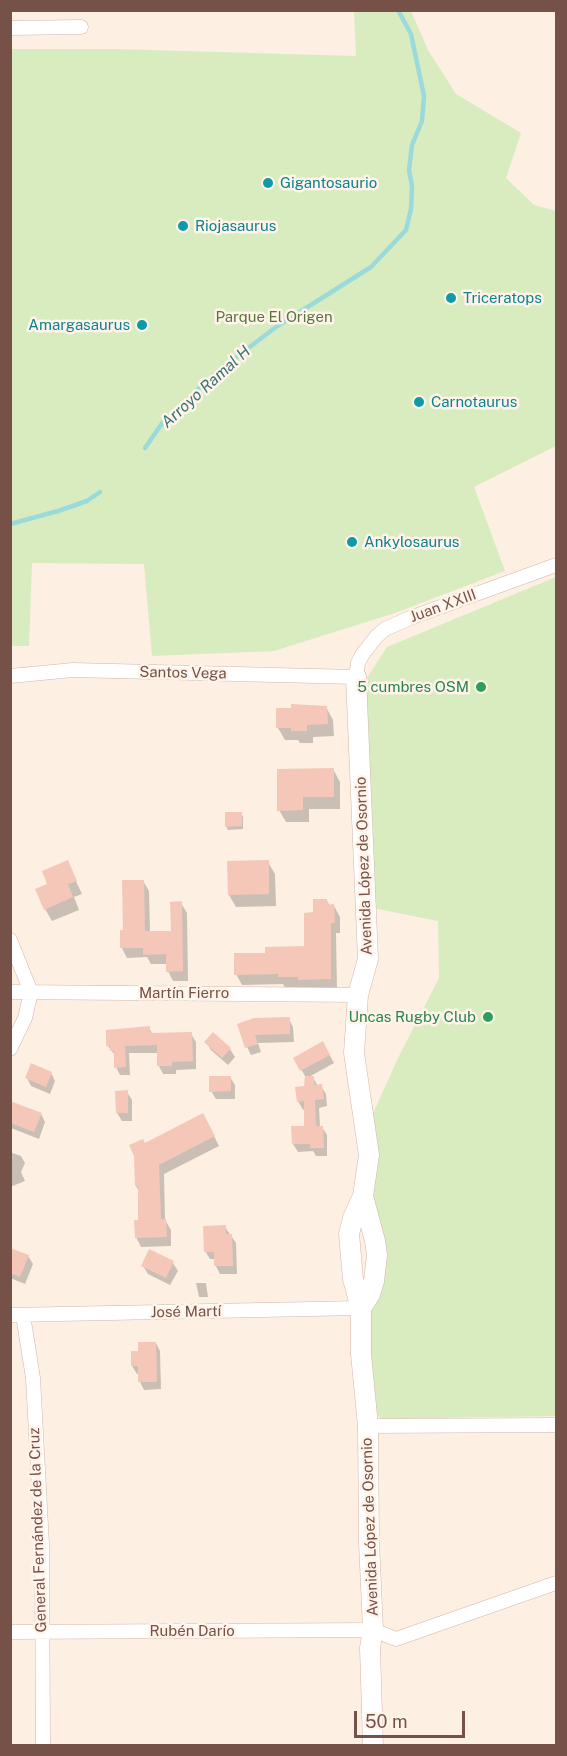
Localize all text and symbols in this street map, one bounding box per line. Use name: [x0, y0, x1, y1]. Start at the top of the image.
place label: Gigantosaurio: [280, 174, 377, 192]
marker: Gigantosaurio: [261, 176, 275, 190]
place label: Riojasaurus: [195, 217, 276, 235]
marker: Riojasaurus: [176, 219, 190, 233]
place label: Triceratops: [463, 289, 542, 307]
marker: Triceratops: [444, 291, 458, 305]
park label: Parque El Origen: [215, 308, 333, 326]
place label: Amargasaurus: [28, 316, 130, 334]
marker: Amargasaurus: [135, 318, 149, 332]
water label: Arroyo Ramal H: [158, 342, 254, 432]
place label: Carnotaurus: [431, 393, 517, 411]
marker: Carnotaurus: [412, 395, 426, 409]
place label: Ankylosaurus: [364, 533, 459, 551]
marker: Ankylosaurus: [345, 535, 359, 549]
street label: Juan XXIII: [407, 586, 479, 626]
street label: Santos Vega: [139, 663, 227, 683]
place label: 5 cumbres OSM: [357, 678, 469, 696]
marker: 5 cumbres OSM: [474, 680, 488, 694]
street label: Avenida López de Osornio: [352, 776, 376, 956]
street label: Martín Fierro: [139, 984, 229, 1002]
place label: Uncas Rugby Club: [348, 1008, 476, 1026]
marker: Uncas Rugby Club: [481, 1010, 495, 1024]
street label: José Martí: [151, 1302, 221, 1322]
street label: General Fernández de la Cruz: [25, 1427, 51, 1633]
street label: Avenida López de Osornio: [358, 1437, 382, 1617]
street label: Rubén Darío: [149, 1622, 235, 1640]
scale bar: [357, 1699, 468, 1737]
text: 50 m: [365, 1711, 408, 1732]

